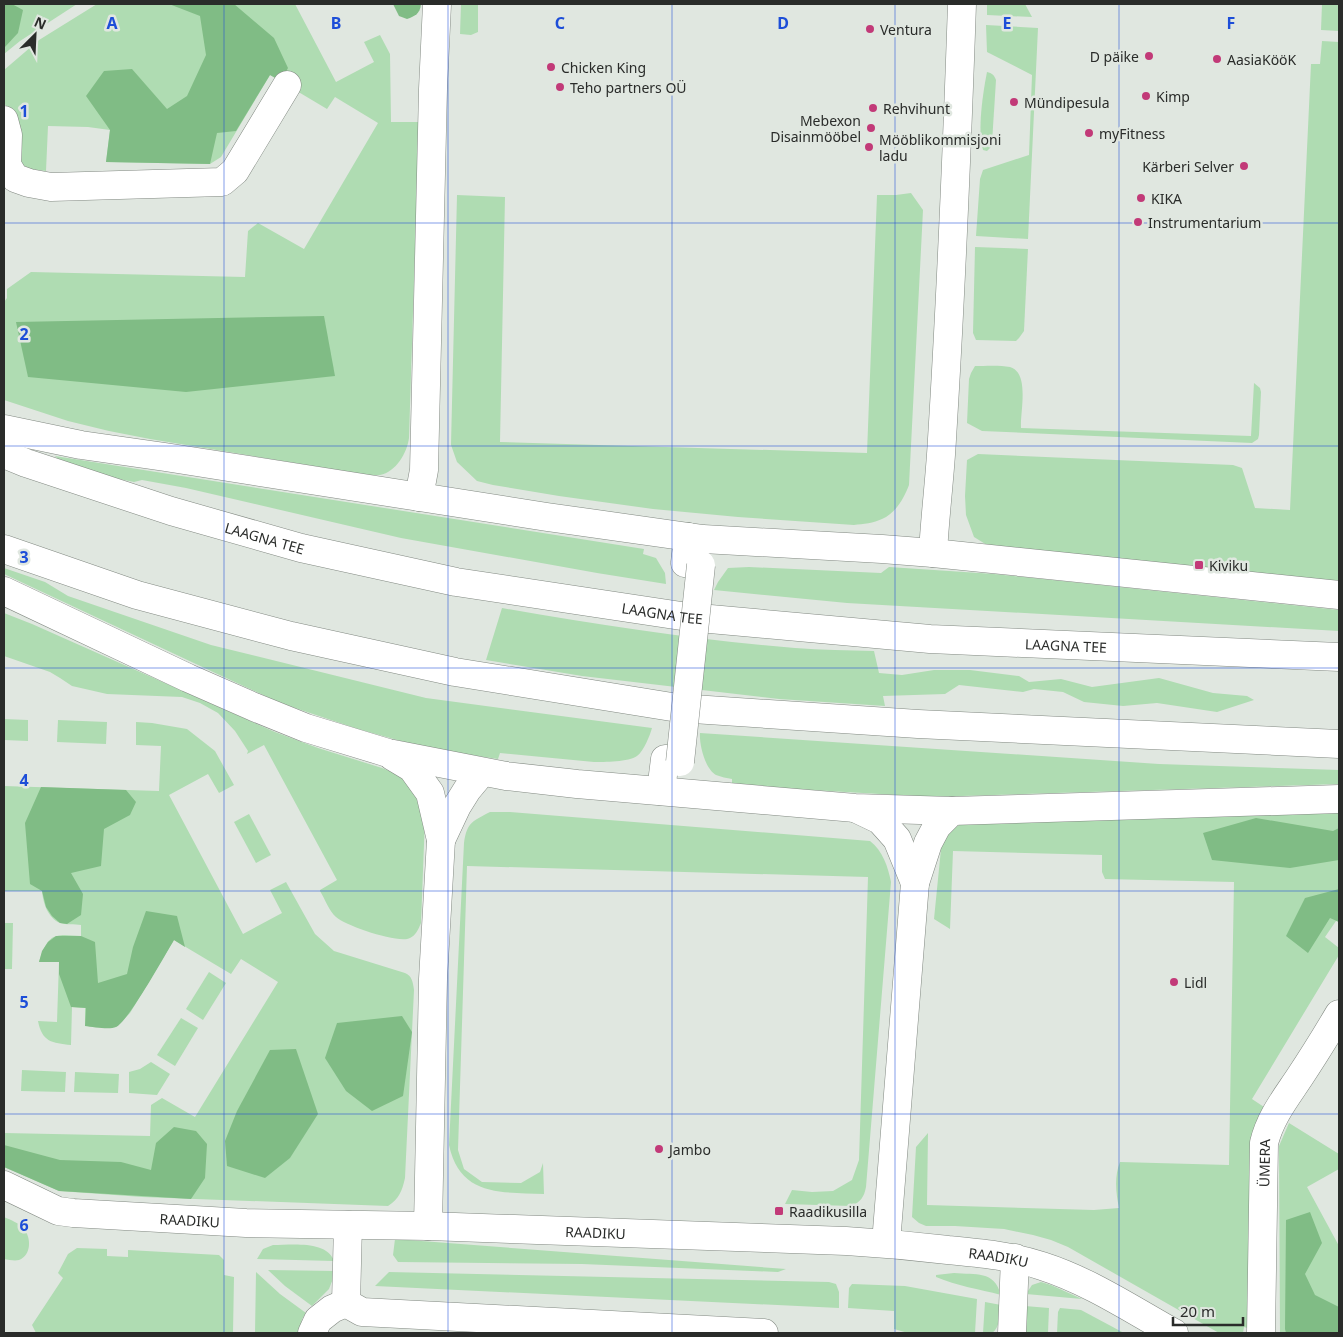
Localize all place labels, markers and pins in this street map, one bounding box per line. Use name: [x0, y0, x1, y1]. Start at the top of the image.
place label: Ventura: [880, 20, 932, 39]
marker: Ventura: [864, 23, 876, 35]
place label: D päike: [1090, 47, 1139, 66]
marker: D päike: [1143, 50, 1155, 62]
place label: AasiaKööK: [1227, 50, 1297, 69]
marker: AasiaKööK: [1211, 53, 1223, 65]
place label: Chicken King: [561, 58, 646, 77]
marker: Chicken King: [545, 61, 557, 73]
place label: Teho partners OÜ: [570, 78, 687, 97]
marker: Teho partners OÜ: [554, 81, 566, 93]
place label: Kimp: [1156, 87, 1190, 106]
marker: Kimp: [1140, 90, 1152, 102]
place label: Mündipesula: [1024, 93, 1110, 112]
marker: Mündipesula: [1008, 96, 1020, 108]
place label: Rehvihunt: [883, 99, 950, 118]
marker: Rehvihunt: [867, 102, 879, 114]
place label: Mebexon Disainmööbel: [770, 111, 861, 146]
marker: Mebexon Disainmööbel: [865, 122, 877, 134]
place label: myFitness: [1099, 124, 1165, 143]
marker: myFitness: [1083, 127, 1095, 139]
place label: Mööblikommisjoni ladu: [879, 130, 1001, 165]
marker: Mööblikommisjoni ladu: [863, 141, 875, 153]
place label: Kärberi Selver: [1142, 157, 1234, 176]
marker: Kärberi Selver: [1238, 160, 1250, 172]
place label: KIKA: [1151, 189, 1182, 208]
marker: KIKA: [1135, 192, 1147, 204]
place label: Instrumentarium: [1148, 213, 1261, 232]
marker: Instrumentarium: [1132, 216, 1144, 228]
place label: Kiviku: [1209, 556, 1248, 575]
marker: Kiviku: [1193, 559, 1205, 571]
place label: Lidl: [1184, 973, 1207, 992]
marker: Lidl: [1168, 976, 1180, 988]
place label: Jambo: [667, 1140, 711, 1159]
marker: Jambo: [653, 1143, 665, 1155]
place label: Raadikusilla: [789, 1202, 867, 1221]
marker: Raadikusilla: [773, 1205, 785, 1217]

